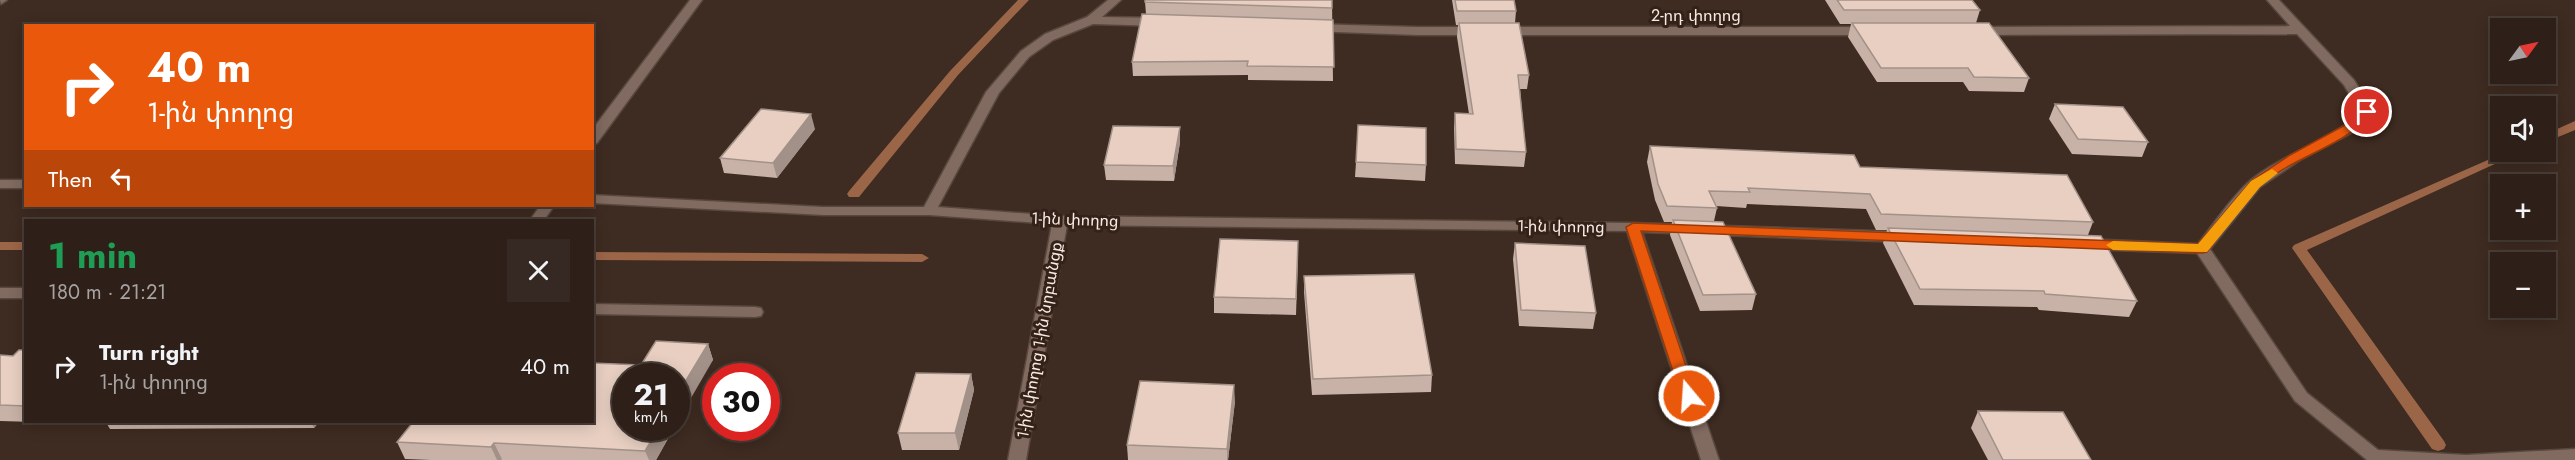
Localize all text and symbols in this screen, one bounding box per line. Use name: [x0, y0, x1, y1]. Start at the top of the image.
street label: 2-րդ փողոց: [1651, 4, 1741, 27]
north arrow: [2490, 18, 2556, 84]
map controls: [2490, 18, 2556, 318]
text: 40 m: [147, 37, 251, 98]
icon: right: [48, 48, 126, 126]
pin: [2341, 86, 2392, 137]
text: 1-ին փողոց: [147, 93, 294, 132]
icon: arrive: [2350, 95, 2383, 128]
button: sound: [2490, 96, 2556, 162]
icon: left: [105, 162, 138, 195]
text: Then: [48, 163, 93, 195]
button: +: [2490, 174, 2556, 240]
street label: 1-ին փողոց: [1031, 206, 1119, 233]
street label: 1-ին փողոց: [1517, 214, 1605, 239]
text: 1 min: [48, 229, 137, 281]
button: close: [507, 239, 570, 302]
street label: 1-ին փողոց 1-ին նրբանցք: [1011, 240, 1068, 440]
button: −: [2490, 252, 2556, 318]
text: 180 m · 21:21: [48, 278, 166, 307]
text: Turn right: [99, 336, 199, 368]
icon: right: [48, 350, 81, 383]
text: 40 m: [520, 350, 570, 382]
speed limit sign: 30: [702, 363, 780, 441]
position arrow: [1657, 364, 1721, 428]
text: 1-ին փողոց: [99, 368, 208, 397]
text: 21: [634, 373, 668, 416]
text: km/h: [634, 406, 668, 428]

